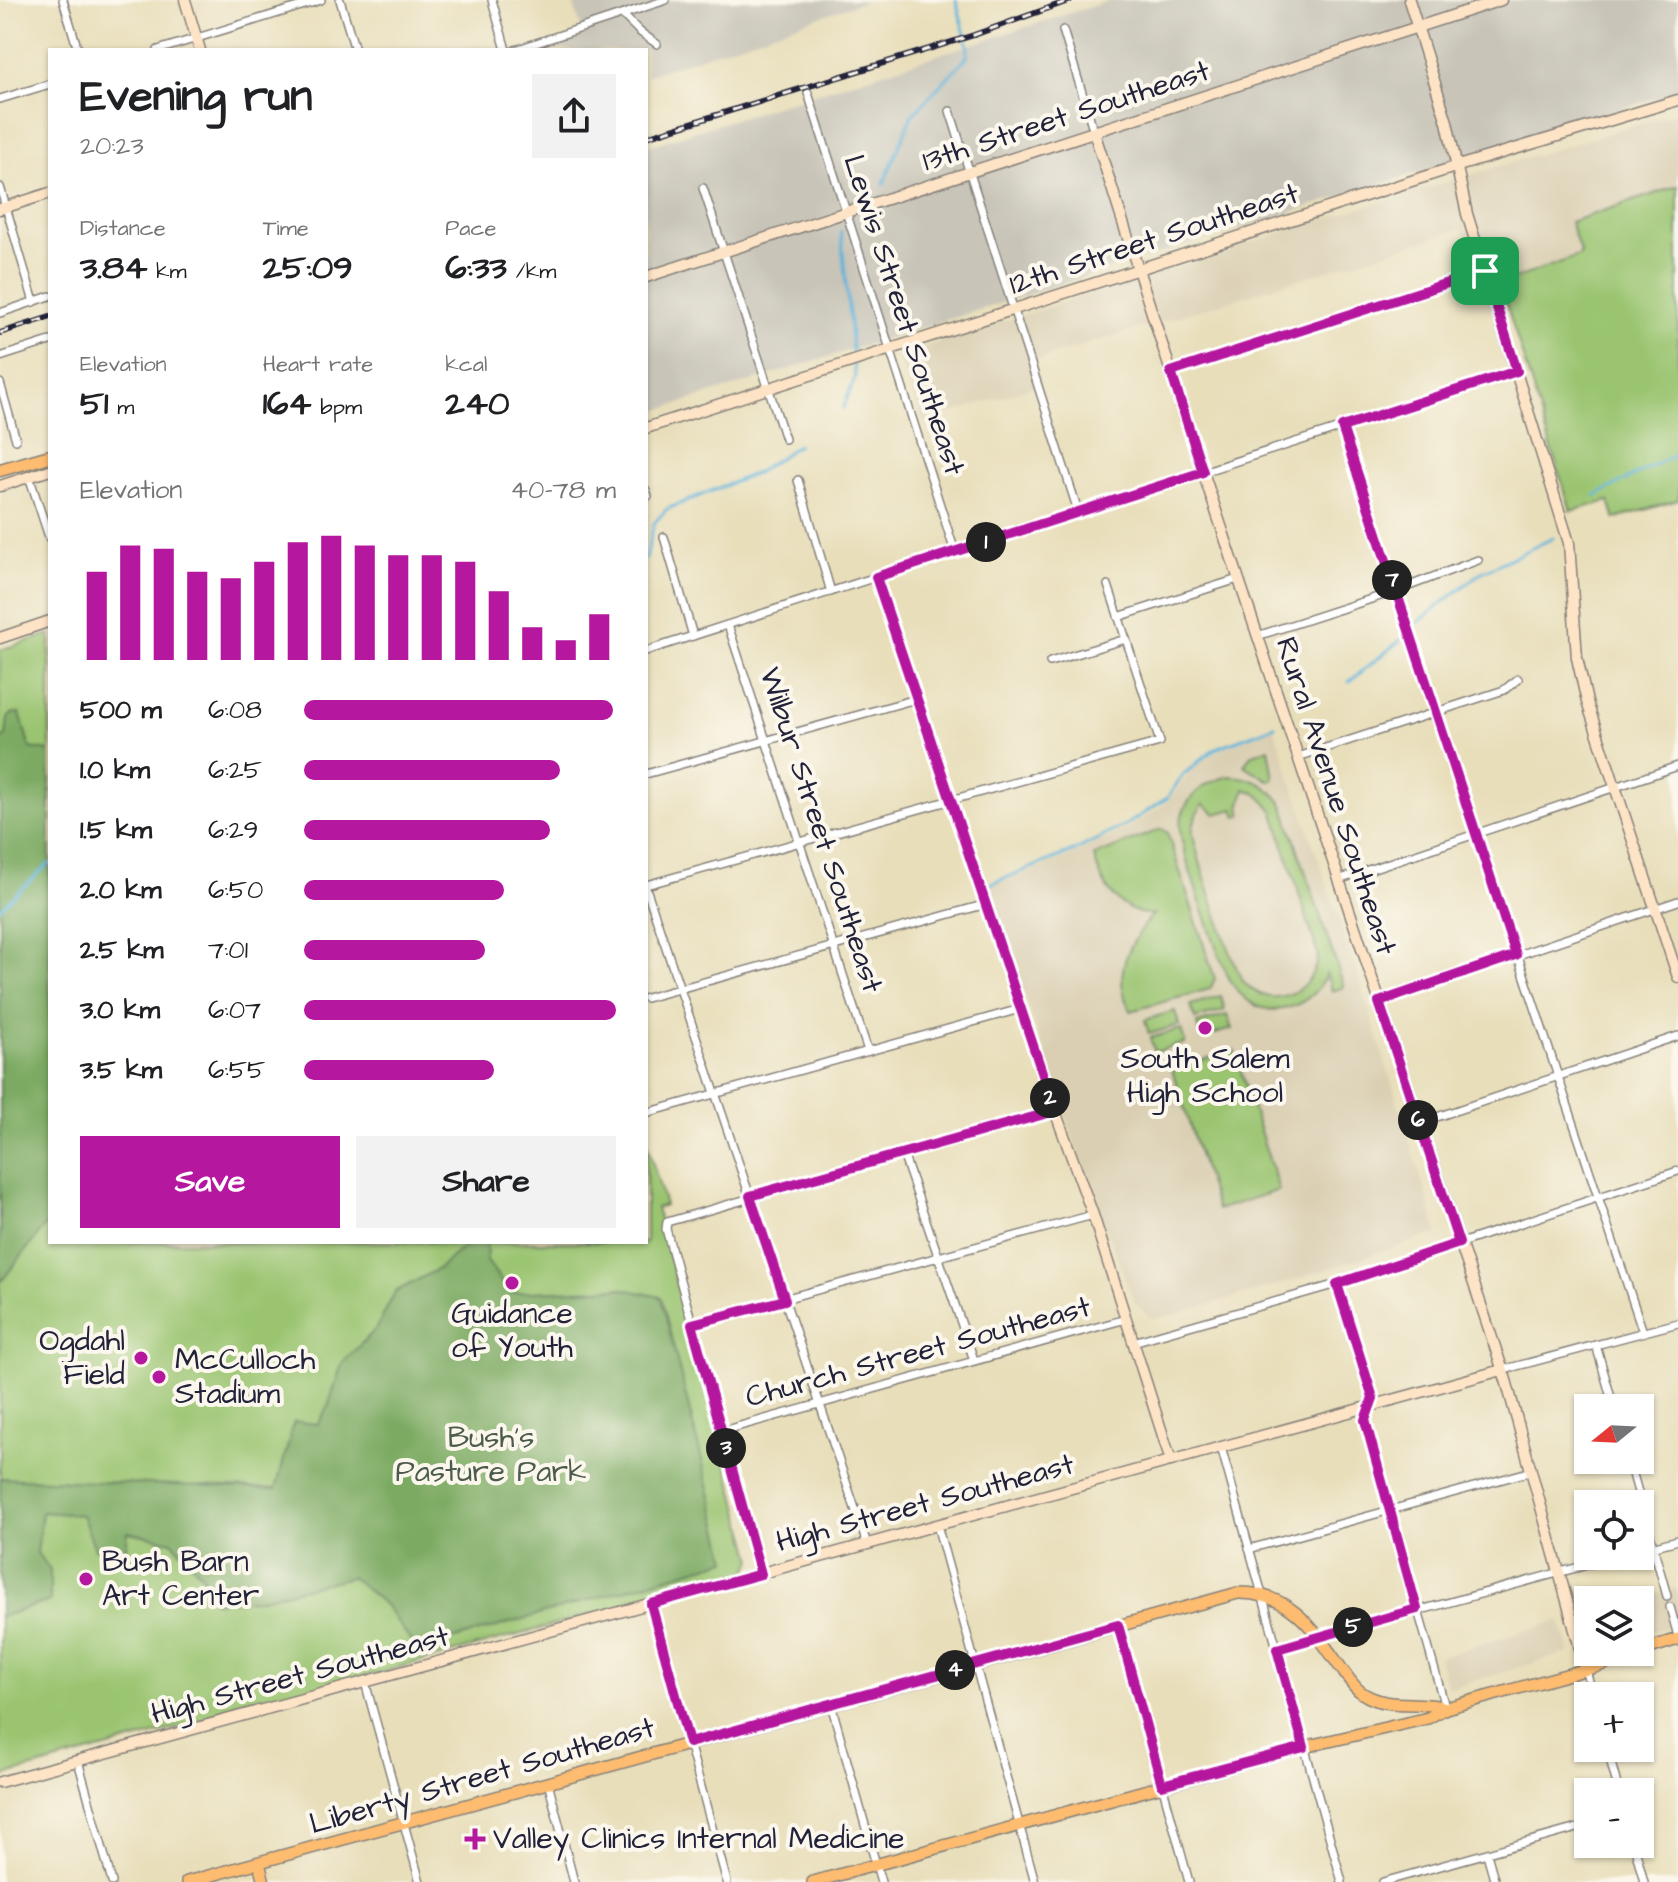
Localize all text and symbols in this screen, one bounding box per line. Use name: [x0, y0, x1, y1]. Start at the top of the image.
street label: 13th Street Southeast: [917, 50, 1215, 182]
text: Evening run: [80, 67, 312, 128]
button: share: [532, 74, 616, 158]
text: 20:23: [80, 128, 144, 164]
street label: Lewis Street Southeast: [832, 149, 976, 481]
street label: 12th Street Southeast: [1004, 172, 1304, 306]
text: Distance: [80, 213, 166, 244]
text: Time: [263, 213, 309, 244]
text: Pace: [445, 213, 496, 244]
pin: [1451, 237, 1519, 305]
text: 3.84: [80, 244, 147, 292]
text: 25:09: [263, 244, 353, 292]
text: 6:33: [445, 244, 507, 292]
icon: arrive: [1463, 249, 1507, 293]
text: km: [147, 256, 187, 287]
text: /km: [507, 256, 556, 287]
text: Elevation: [80, 349, 167, 380]
text: Heart rate: [263, 349, 373, 380]
text: kcal: [445, 349, 487, 380]
text: 51: [80, 380, 108, 428]
text: 164: [263, 380, 311, 428]
text: 240: [445, 380, 509, 428]
text: m: [108, 392, 134, 423]
text: bpm: [311, 392, 362, 423]
text: Elevation: [80, 472, 182, 508]
text: 40–78 m: [510, 472, 616, 508]
pin: 1: [966, 522, 1006, 562]
text: 1: [985, 526, 987, 557]
pin: 7: [1372, 560, 1412, 600]
text: 7: [1385, 564, 1399, 595]
street label: Rural Avenue Southeast: [1265, 632, 1407, 960]
street label: Wilbur Street Southeast: [749, 662, 893, 998]
text: 500 m: [80, 692, 162, 728]
text: 6:08: [208, 692, 262, 728]
text: 1.0 km: [80, 752, 150, 788]
text: 6:25: [208, 752, 262, 788]
text: 1.5 km: [80, 812, 152, 848]
text: 6:29: [208, 812, 258, 848]
text: 2.0 km: [80, 872, 162, 908]
text: 6:50: [208, 872, 263, 908]
text: 2.5 km: [80, 932, 164, 968]
text: 7:01: [208, 932, 248, 968]
text: 3.0 km: [80, 992, 160, 1028]
text: 6:07: [208, 992, 261, 1028]
marker: South Salem High School: [1196, 1019, 1214, 1037]
place label: South Salem High School: [1120, 1038, 1290, 1115]
text: 3.5 km: [80, 1052, 162, 1088]
text: 6:55: [208, 1052, 265, 1088]
pin: 2: [1030, 1078, 1070, 1118]
text: 2: [1044, 1082, 1056, 1113]
pin: 6: [1398, 1100, 1438, 1140]
text: 6: [1411, 1104, 1425, 1135]
button: Save: [80, 1136, 340, 1228]
button: Share: [356, 1136, 616, 1228]
marker: Guidance of Youth: [503, 1274, 521, 1292]
street label: Church Street Southeast: [741, 1286, 1095, 1418]
place label: Guidance of Youth: [451, 1293, 573, 1369]
place label: Ogdahl Field: [39, 1320, 125, 1396]
place label: McCulloch Stadium: [175, 1339, 316, 1415]
marker: Ogdahl Field: [132, 1349, 150, 1367]
marker: McCulloch Stadium: [150, 1368, 168, 1386]
north arrow: [1574, 1394, 1654, 1474]
map controls: [1574, 1394, 1654, 1858]
park label: Bush's Pasture Park: [396, 1417, 587, 1493]
pin: 3: [706, 1428, 746, 1468]
text: 3: [720, 1432, 732, 1463]
street label: High Street Southeast: [771, 1443, 1079, 1564]
button: locate: [1574, 1490, 1654, 1570]
place label: Bush Barn Art Center: [102, 1541, 259, 1617]
marker: Bush Barn Art Center: [77, 1570, 95, 1588]
button: layers: [1574, 1586, 1654, 1666]
pin: 5: [1333, 1607, 1373, 1647]
text: 5: [1345, 1611, 1361, 1642]
street label: High Street Southeast: [146, 1615, 454, 1736]
pin: 4: [935, 1650, 975, 1690]
text: 4: [948, 1654, 962, 1685]
button: +: [1574, 1682, 1654, 1762]
street label: Liberty Street Southeast: [305, 1707, 660, 1846]
button: −: [1574, 1778, 1654, 1858]
place label: Valley Clinics Internal Medicine: [493, 1818, 904, 1861]
marker: Valley Clinics Internal Medicine: [464, 1828, 486, 1850]

